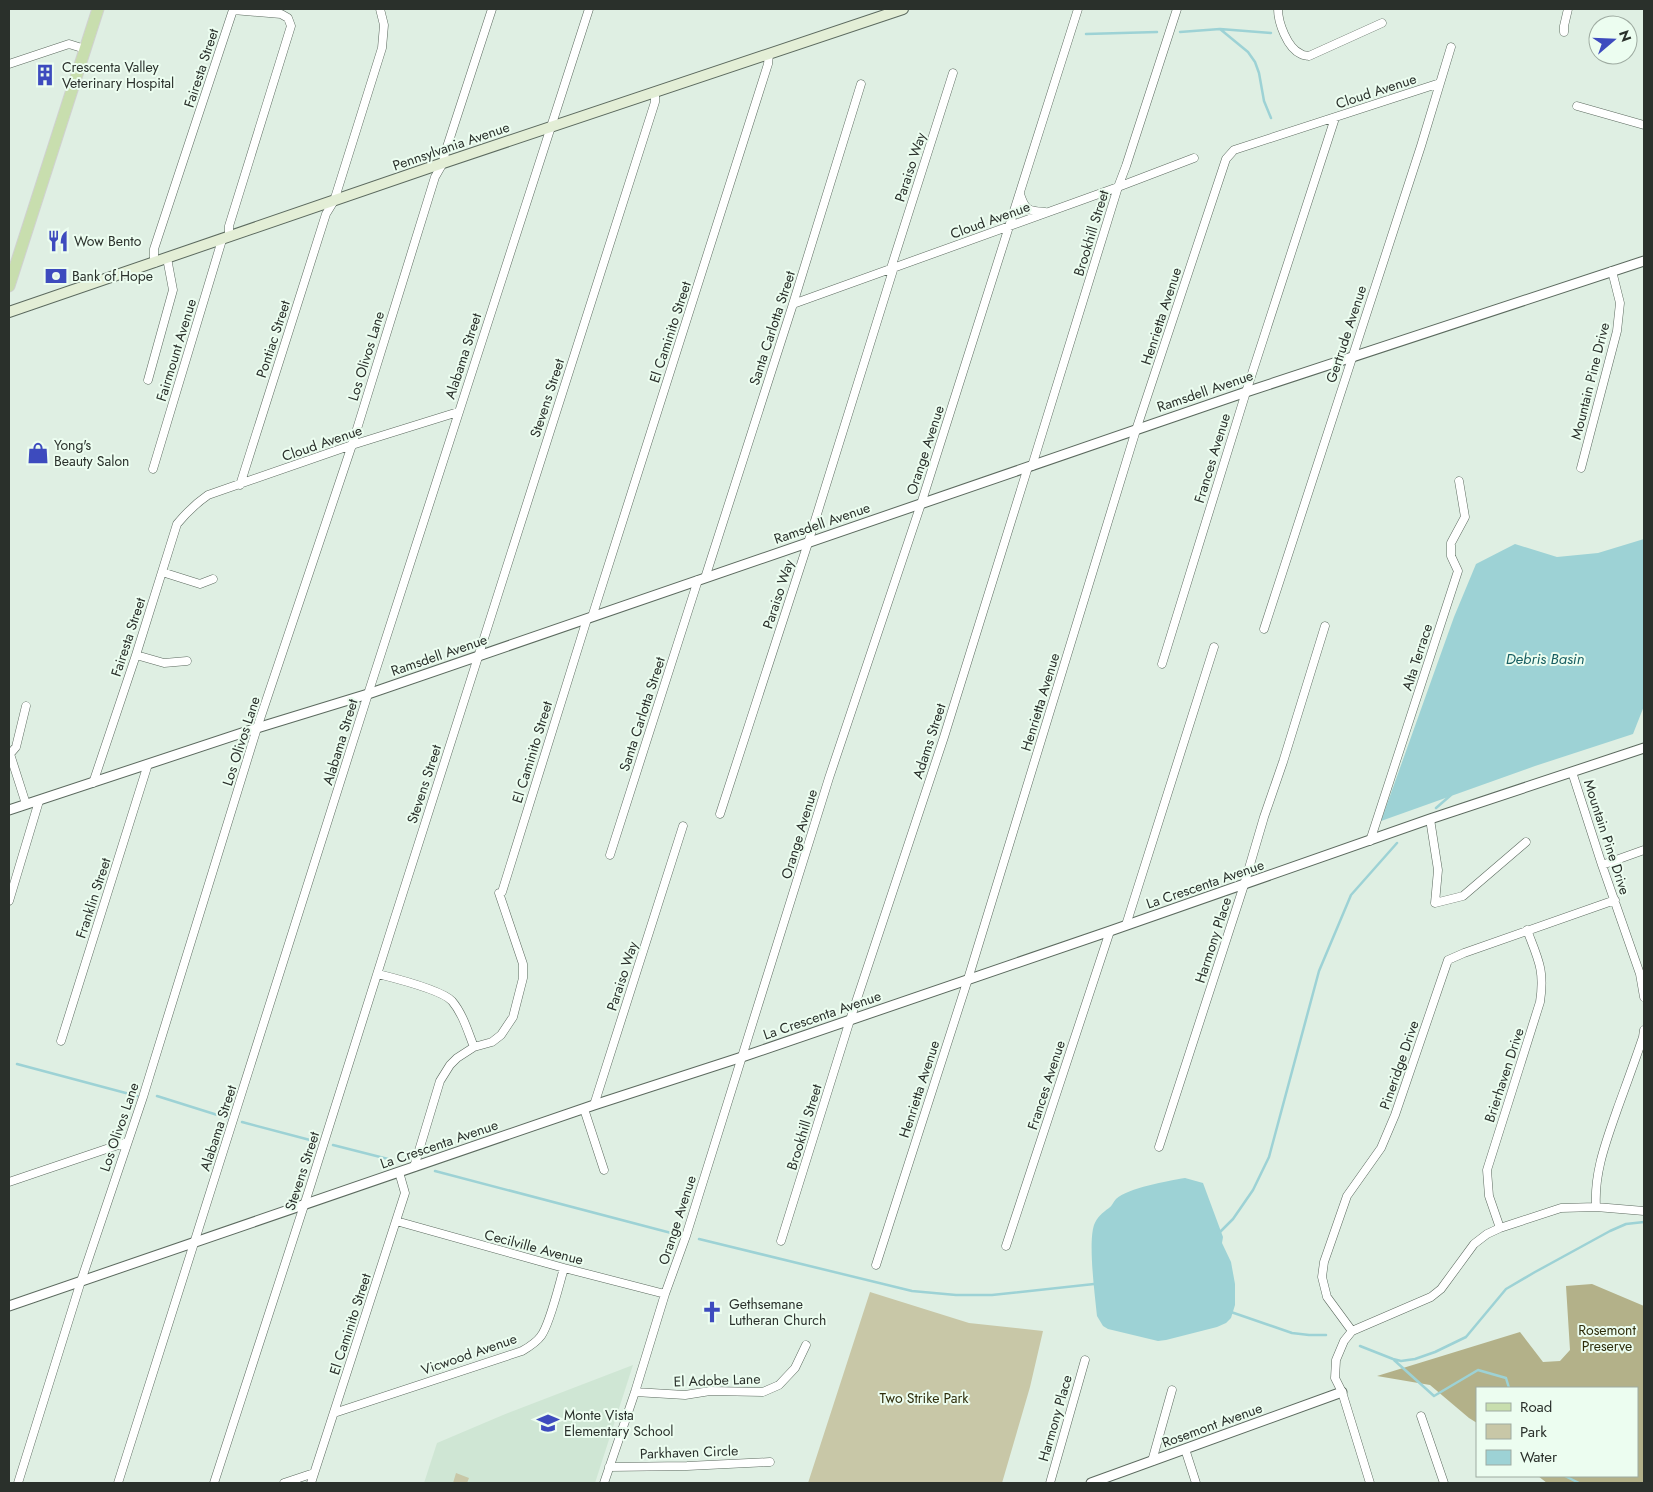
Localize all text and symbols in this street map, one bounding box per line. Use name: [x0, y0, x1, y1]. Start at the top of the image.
north arrow: [1588, 15, 1638, 65]
street label: Fairesta Street: [179, 25, 223, 110]
text: N: [1614, 27, 1637, 44]
place label: Crescenta Valley Veterinary Hospital: [62, 57, 174, 93]
building icon: Crescenta Valley Veterinary Hospital: [32, 62, 58, 88]
street label: Cloud Avenue: [1333, 69, 1419, 113]
street label: Pennsylvania Avenue: [390, 117, 512, 175]
street label: Paraiso Way: [889, 129, 931, 204]
street label: Brookhill Street: [1068, 187, 1114, 278]
street label: Cloud Avenue: [947, 196, 1033, 244]
restaurant icon: Wow Bento: [45, 228, 71, 254]
place label: Wow Bento: [74, 231, 142, 251]
bank icon: Bank of Hope: [43, 263, 69, 289]
street label: Henrietta Avenue: [1136, 265, 1186, 367]
place label: Bank of Hope: [72, 266, 153, 286]
street label: Santa Carlotta Street: [744, 268, 800, 388]
street label: El Caminito Street: [644, 278, 696, 385]
street label: Gertrude Avenue: [1321, 283, 1371, 385]
street label: Fairmount Avenue: [151, 296, 201, 404]
street label: Pontiac Street: [251, 297, 295, 380]
street label: Los Olivos Lane: [343, 309, 389, 403]
street label: Alabama Street: [440, 310, 486, 401]
street label: Mountain Pine Drive: [1566, 320, 1614, 442]
street label: Stevens Street: [525, 355, 569, 440]
street label: Ramsdell Avenue: [1154, 365, 1256, 417]
street label: Orange Avenue: [901, 403, 949, 497]
street label: Frances Avenue: [1189, 411, 1235, 505]
street label: Cloud Avenue: [279, 420, 365, 466]
place label: Yong's Beauty Salon: [54, 435, 129, 471]
shop icon: Yong's Beauty Salon: [25, 440, 51, 466]
street label: Ramsdell Avenue: [771, 497, 873, 549]
street label: Paraiso Way: [757, 556, 799, 631]
street label: Fairesta Street: [106, 594, 150, 679]
street label: Alta Terrace: [1397, 621, 1437, 693]
street label: Ramsdell Avenue: [388, 629, 490, 681]
water label: Debris Basin: [1506, 648, 1584, 670]
street label: Henrietta Avenue: [1016, 651, 1064, 753]
street label: Santa Carlotta Street: [614, 654, 670, 774]
street label: Los Olivos Lane: [217, 694, 265, 788]
street label: Alabama Street: [317, 696, 363, 788]
street label: El Caminito Street: [507, 698, 557, 805]
street label: Adams Street: [907, 700, 951, 781]
street label: Stevens Street: [402, 741, 446, 826]
street label: Mountain Pine Drive: [1579, 777, 1635, 897]
street label: Orange Avenue: [776, 787, 822, 881]
street label: La Crescenta Avenue: [1143, 854, 1267, 914]
street label: Franklin Street: [71, 855, 116, 941]
street label: Harmony Place: [1190, 894, 1236, 986]
street label: Paraiso Way: [601, 938, 643, 1013]
street label: La Crescenta Avenue: [760, 985, 884, 1045]
street label: Pineridge Drive: [1374, 1018, 1424, 1112]
street label: Brierhaven Drive: [1479, 1025, 1529, 1125]
street label: Henrietta Avenue: [894, 1038, 944, 1140]
street label: Frances Avenue: [1022, 1038, 1070, 1132]
street label: Los Olivos Lane: [94, 1080, 144, 1174]
street label: Brookhill Street: [781, 1081, 827, 1172]
street label: Alabama Street: [195, 1082, 241, 1173]
street label: La Crescenta Avenue: [377, 1114, 501, 1174]
street label: Stevens Street: [280, 1128, 324, 1213]
street label: Orange Avenue: [653, 1173, 701, 1267]
street label: Cecilville Avenue: [482, 1224, 586, 1270]
street label: El Caminito Street: [324, 1270, 376, 1377]
place label: Gethsemane Lutheran Church: [729, 1294, 826, 1330]
church icon: Gethsemane Lutheran Church: [699, 1299, 725, 1325]
park label: Rosemont Preserve: [1578, 1320, 1636, 1356]
street label: Vicwood Avenue: [418, 1328, 520, 1380]
street label: El Adobe Lane: [673, 1368, 761, 1392]
street label: Harmony Place: [1033, 1372, 1077, 1464]
legend: [1476, 1387, 1638, 1477]
park label: Two Strike Park: [879, 1388, 969, 1408]
text: Road: [1520, 1396, 1552, 1418]
street label: Rosemont Avenue: [1159, 1398, 1265, 1452]
place label: Monte Vista Elementary School: [564, 1405, 674, 1441]
school or university icon: Monte Vista Elementary School: [535, 1410, 561, 1436]
text: Park: [1520, 1421, 1547, 1443]
street label: Parkhaven Circle: [639, 1440, 739, 1464]
text: Water: [1520, 1446, 1558, 1468]

